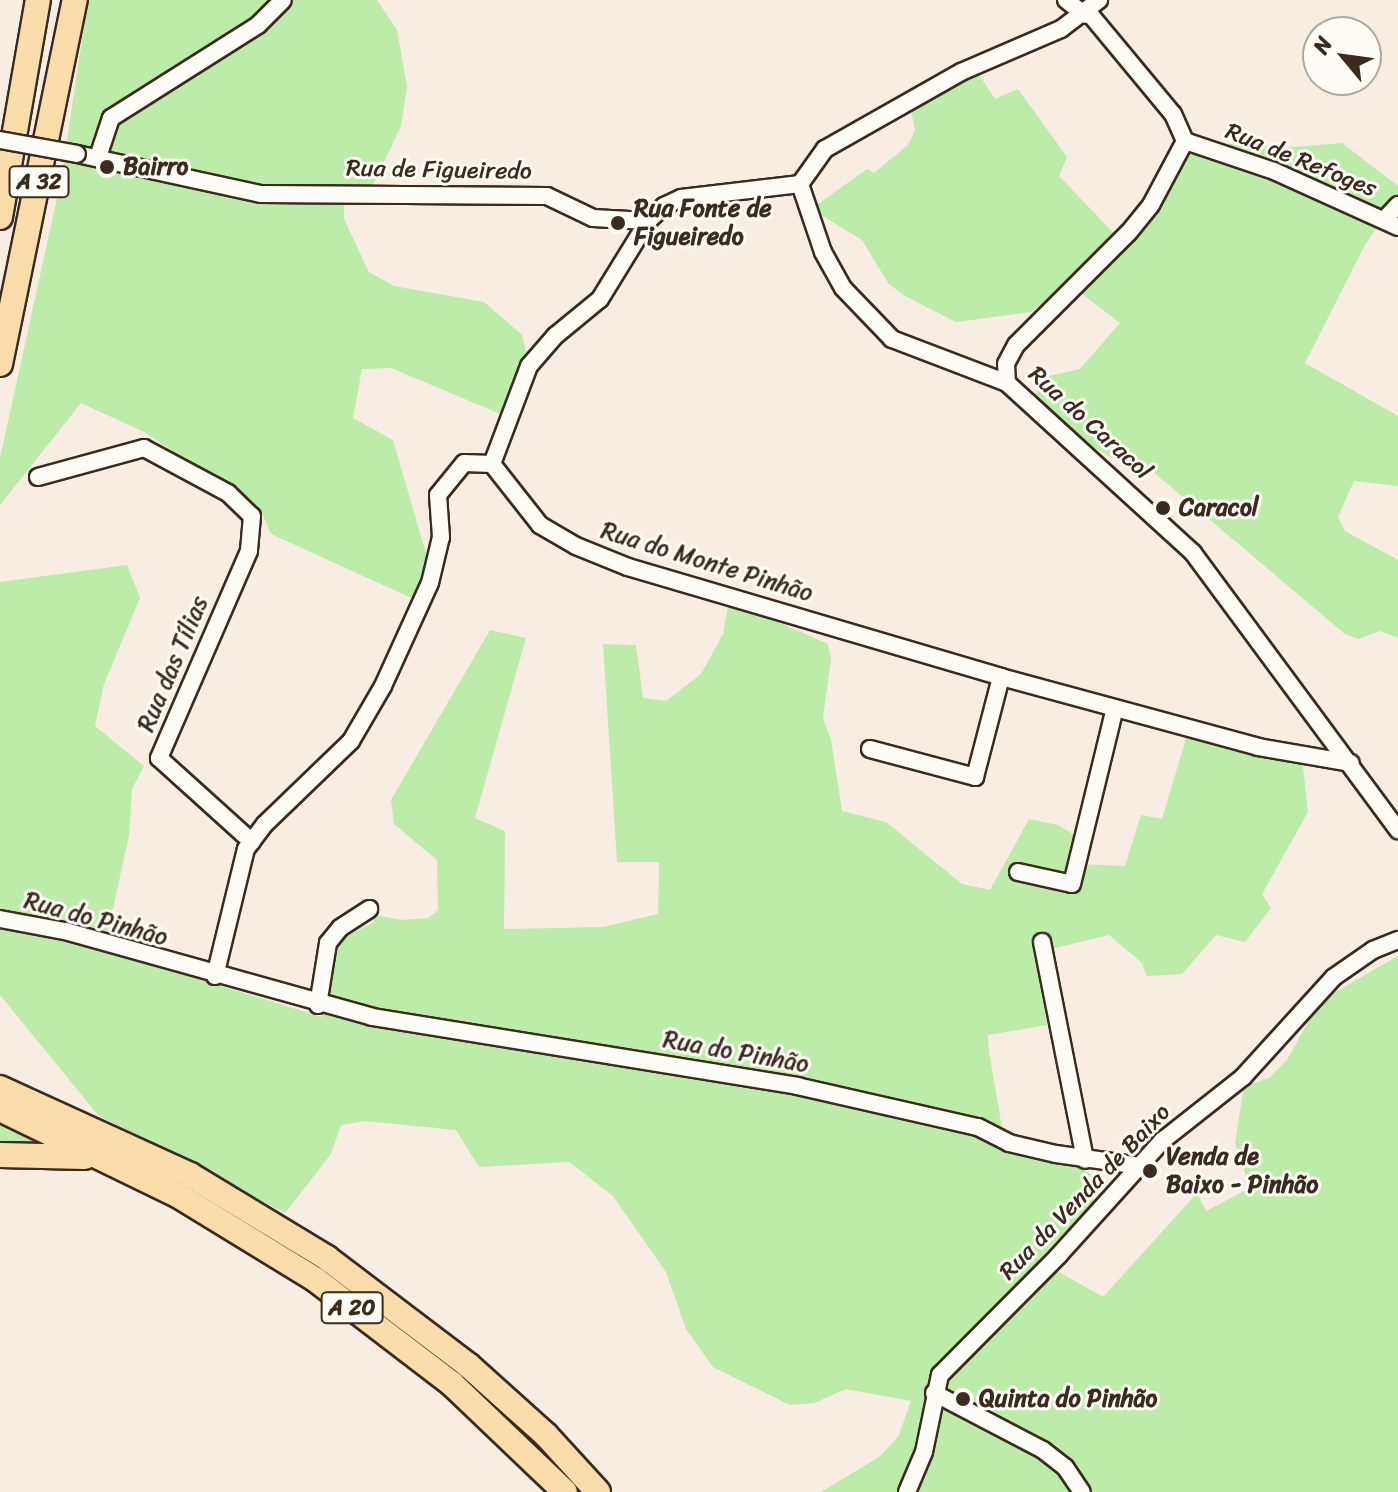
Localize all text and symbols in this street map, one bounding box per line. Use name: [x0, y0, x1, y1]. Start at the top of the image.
north arrow: [1302, 16, 1382, 96]
text: N: [1302, 29, 1343, 61]
street label: Rua de Refoges: [1221, 117, 1381, 203]
place label: Bairro: [123, 153, 188, 181]
street label: Rua de Figueiredo: [345, 154, 533, 186]
marker: Bairro: [98, 158, 116, 176]
road number: A 32: [7, 164, 71, 200]
place label: Rua Fonte de Figueiredo: [634, 195, 772, 251]
marker: Rua Fonte de Figueiredo: [609, 214, 627, 232]
street label: Rua do Caracol: [1022, 360, 1158, 486]
place label: Caracol: [1179, 494, 1259, 522]
marker: Caracol: [1154, 499, 1172, 517]
street label: Rua do Monte Pinhão: [597, 516, 817, 608]
street label: Rua das Tílias: [132, 592, 214, 736]
street label: Rua do Pinhão: [21, 886, 171, 952]
street label: Rua do Pinhão: [661, 1025, 811, 1079]
street label: Rua da Venda de Baixo: [993, 1098, 1177, 1286]
place label: Venda de Baixo - Pinhão: [1166, 1143, 1319, 1199]
marker: Venda de Baixo - Pinhão: [1141, 1162, 1159, 1180]
road number: A 20: [320, 1290, 384, 1326]
place label: Quinta do Pinhão: [979, 1385, 1158, 1413]
marker: Quinta do Pinhão: [954, 1390, 972, 1408]

